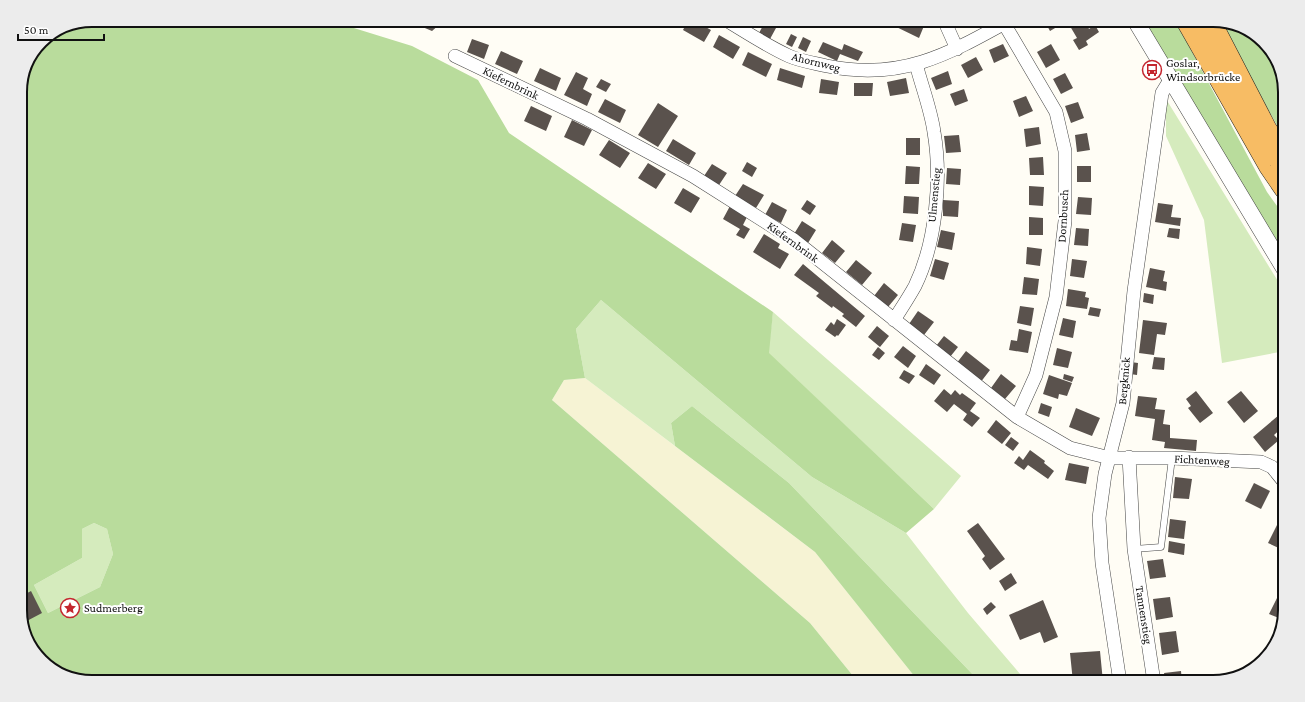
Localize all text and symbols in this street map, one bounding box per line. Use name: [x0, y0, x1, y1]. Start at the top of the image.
scale bar: [18, 16, 104, 42]
text: 50 m: [24, 23, 49, 37]
street label: Ahornweg: [790, 49, 842, 75]
place label: Goslar, Windsorbrücke: [1166, 56, 1240, 84]
bus stop icon: Goslar, Windsorbrücke: [1141, 59, 1163, 81]
street label: Kiefernbrink: [481, 63, 542, 103]
street label: Ulmenstieg: [925, 167, 943, 223]
street label: Dornbusch: [1055, 188, 1071, 243]
street label: Kiefernbrink: [764, 219, 822, 266]
street label: Bergknick: [1115, 356, 1133, 405]
street label: Fichtenweg: [1174, 452, 1230, 468]
street label: Tannenstieg: [1132, 585, 1156, 646]
place icon: Sudmerberg: [59, 597, 81, 619]
place label: Sudmerberg: [84, 601, 143, 615]

